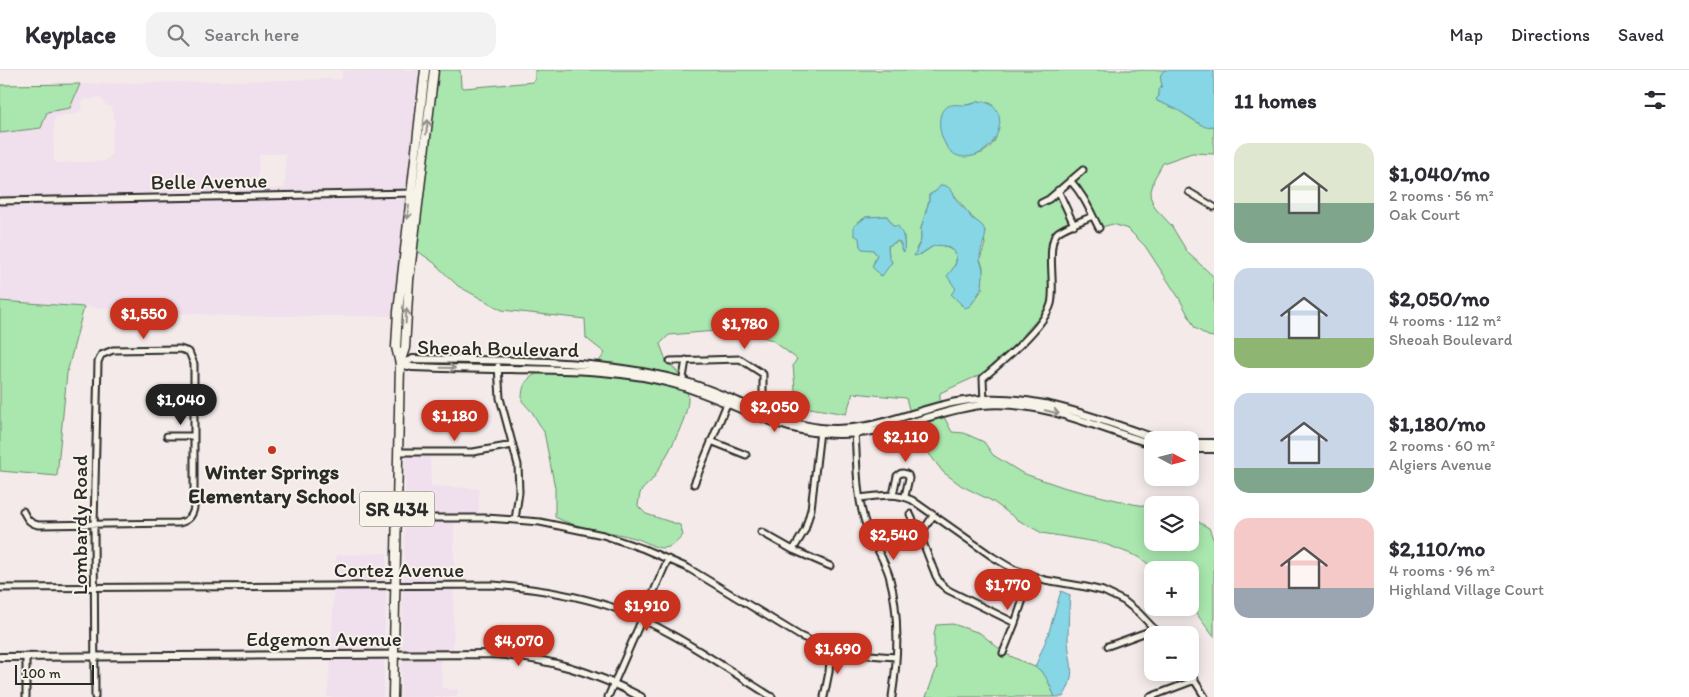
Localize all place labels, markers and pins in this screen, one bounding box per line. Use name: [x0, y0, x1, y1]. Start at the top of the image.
pin: $1,550: [103, 298, 185, 340]
pin: $1,780: [704, 308, 786, 350]
pin: $1,040: [140, 384, 222, 426]
pin: $2,050: [734, 390, 816, 433]
pin: $1,180: [414, 400, 496, 442]
pin: $2,110: [865, 420, 947, 463]
marker: Winter Springs Elementary School: [266, 444, 278, 456]
place label: Winter Springs Elementary School: [188, 459, 357, 509]
pin: $2,540: [853, 518, 935, 561]
pin: $1,770: [967, 568, 1049, 611]
pin: $1,910: [606, 590, 688, 632]
pin: $4,070: [478, 624, 560, 667]
pin: $1,690: [797, 632, 879, 675]

